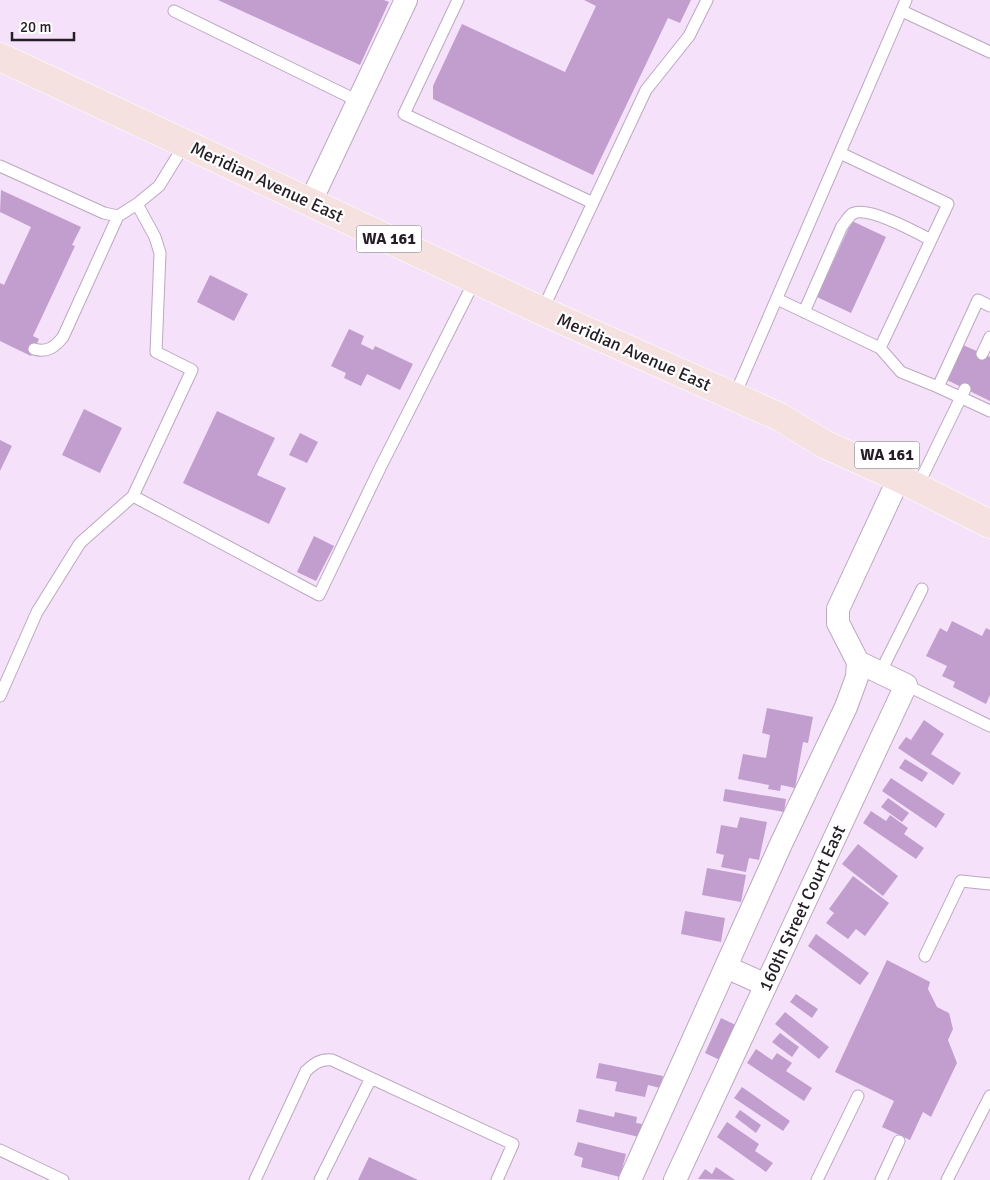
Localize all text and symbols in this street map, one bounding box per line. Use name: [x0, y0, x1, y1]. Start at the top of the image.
scale bar: [12, 10, 75, 42]
text: 20 m: [20, 18, 51, 36]
street label: Meridian Avenue East: [187, 137, 347, 227]
road number: WA 161: [356, 225, 422, 252]
street label: Meridian Avenue East: [554, 308, 714, 396]
road number: WA 161: [854, 442, 920, 468]
street label: 160th Street Court East: [754, 821, 850, 995]

